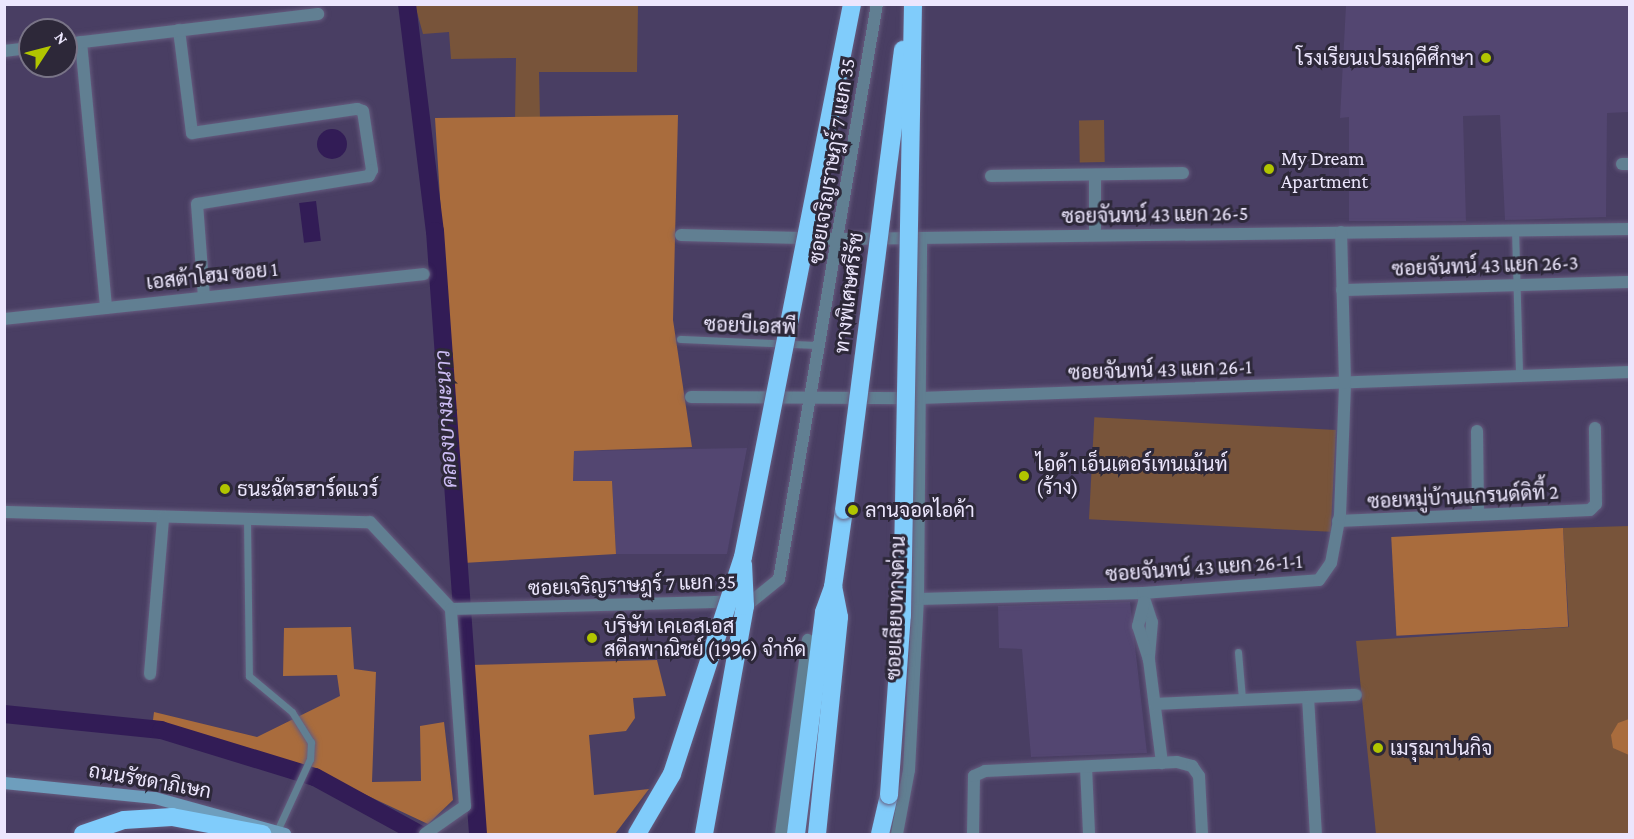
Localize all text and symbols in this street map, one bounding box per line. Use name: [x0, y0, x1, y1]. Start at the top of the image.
north arrow: [18, 18, 78, 78]
text: N: [51, 29, 71, 48]
place label: โรงเรียนเปรมฤดีศึกษา: [1296, 46, 1474, 70]
marker: โรงเรียนเปรมฤดีศึกษา: [1479, 51, 1493, 65]
street label: ซอยเจริญราษฎร์ 7 แยก 35: [804, 56, 860, 266]
place label: My Dream Apartment: [1281, 146, 1368, 193]
marker: My Dream Apartment: [1262, 162, 1276, 176]
street label: ซอยจันทน์ 43 แยก 26-5: [1061, 201, 1249, 229]
street label: ทางพิเศษศรีรัช: [830, 231, 868, 355]
street label: ซอยจันทน์ 43 แยก 26-3: [1391, 251, 1579, 281]
street label: เอสต้าโฮม ซอย 1: [145, 257, 279, 295]
street label: ซอยบีเอสพี: [703, 312, 797, 340]
water label: คลองบางมะนาว: [430, 349, 462, 489]
street label: ซอยจันทน์ 43 แยก 26-1: [1068, 355, 1252, 385]
place label: ไอด้า เอ็นเตอร์เทนเม้นท์ (ร้าง): [1036, 452, 1228, 499]
marker: ไอด้า เอ็นเตอร์เทนเม้นท์ (ร้าง): [1017, 469, 1031, 483]
place label: ธนะฉัตรฮาร์ดแวร์: [237, 477, 378, 501]
street label: ซอยหมู่บ้านแกรนด์ดิที้ 2: [1367, 480, 1559, 514]
marker: ธนะฉัตรฮาร์ดแวร์: [218, 482, 232, 496]
place label: ลานจอดไอด้า: [865, 498, 975, 522]
marker: ลานจอดไอด้า: [846, 503, 860, 517]
street label: ซอยเลียบทางด่วน: [881, 535, 911, 681]
street label: ซอยจันทน์ 43 แยก 26-1-1: [1105, 549, 1303, 587]
street label: ซอยเจริญราษฎร์ 7 แยก 35: [528, 569, 736, 601]
place label: บริษัท เคเอสเอส สตีลพาณิชย์ (1996) จำกัด: [604, 614, 806, 661]
marker: บริษัท เคเอสเอส สตีลพาณิชย์ (1996) จำกัด: [585, 631, 599, 645]
place label: เมรุฌาปนกิจ: [1390, 736, 1492, 760]
marker: เมรุฌาปนกิจ: [1371, 741, 1385, 755]
street label: ถนนรัชดาภิเษก: [87, 758, 213, 804]

